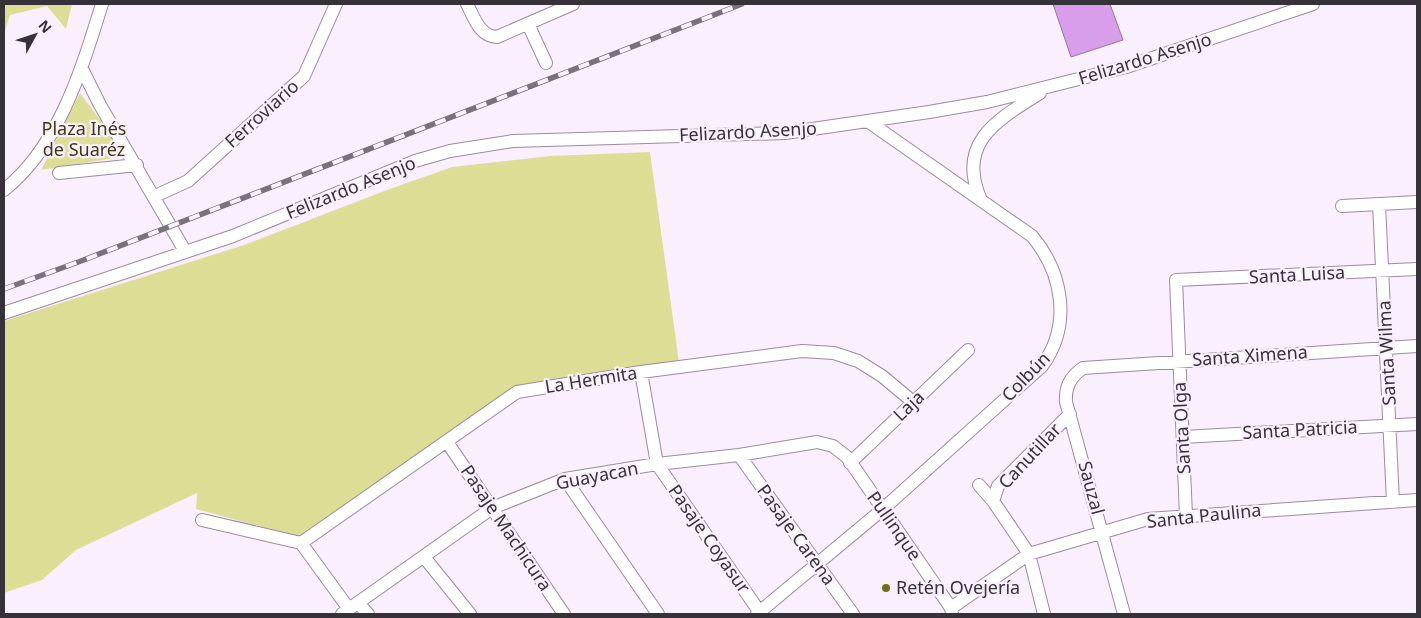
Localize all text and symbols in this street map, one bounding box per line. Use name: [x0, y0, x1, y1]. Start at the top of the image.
north arrow: [10, 10, 60, 60]
text: N: [34, 16, 56, 37]
street label: Felizardo Asenjo: [1075, 26, 1214, 90]
street label: Ferroviario: [219, 74, 303, 153]
street label: Felizardo Asenjo: [678, 115, 817, 147]
park label: Plaza Inés de Suaréz: [42, 116, 126, 161]
street label: Felizardo Asenjo: [282, 150, 419, 224]
street label: Santa Luisa: [1248, 259, 1346, 289]
street label: Santa Wilma: [1371, 300, 1401, 406]
street label: Santa Ximena: [1191, 339, 1309, 371]
street label: Colbún: [996, 346, 1055, 406]
street label: La Hermita: [543, 360, 639, 398]
street label: Santa Olga: [1167, 381, 1195, 475]
street label: Laja: [888, 385, 929, 426]
street label: Santa Patricia: [1242, 414, 1358, 444]
street label: Canutillar: [993, 417, 1066, 493]
street label: Guayacan: [554, 455, 640, 495]
street label: Sauzal: [1073, 458, 1111, 517]
street label: Pasaje Machicura: [456, 460, 558, 595]
street label: Pasaje Coyasur: [663, 479, 757, 598]
street label: Pasaje Carena: [752, 479, 842, 590]
street label: Pullinque: [862, 486, 927, 565]
street label: Santa Paulina: [1145, 497, 1262, 533]
place label: Retén Ovejería: [896, 575, 1020, 599]
marker: Retén Ovejería: [880, 582, 892, 594]

